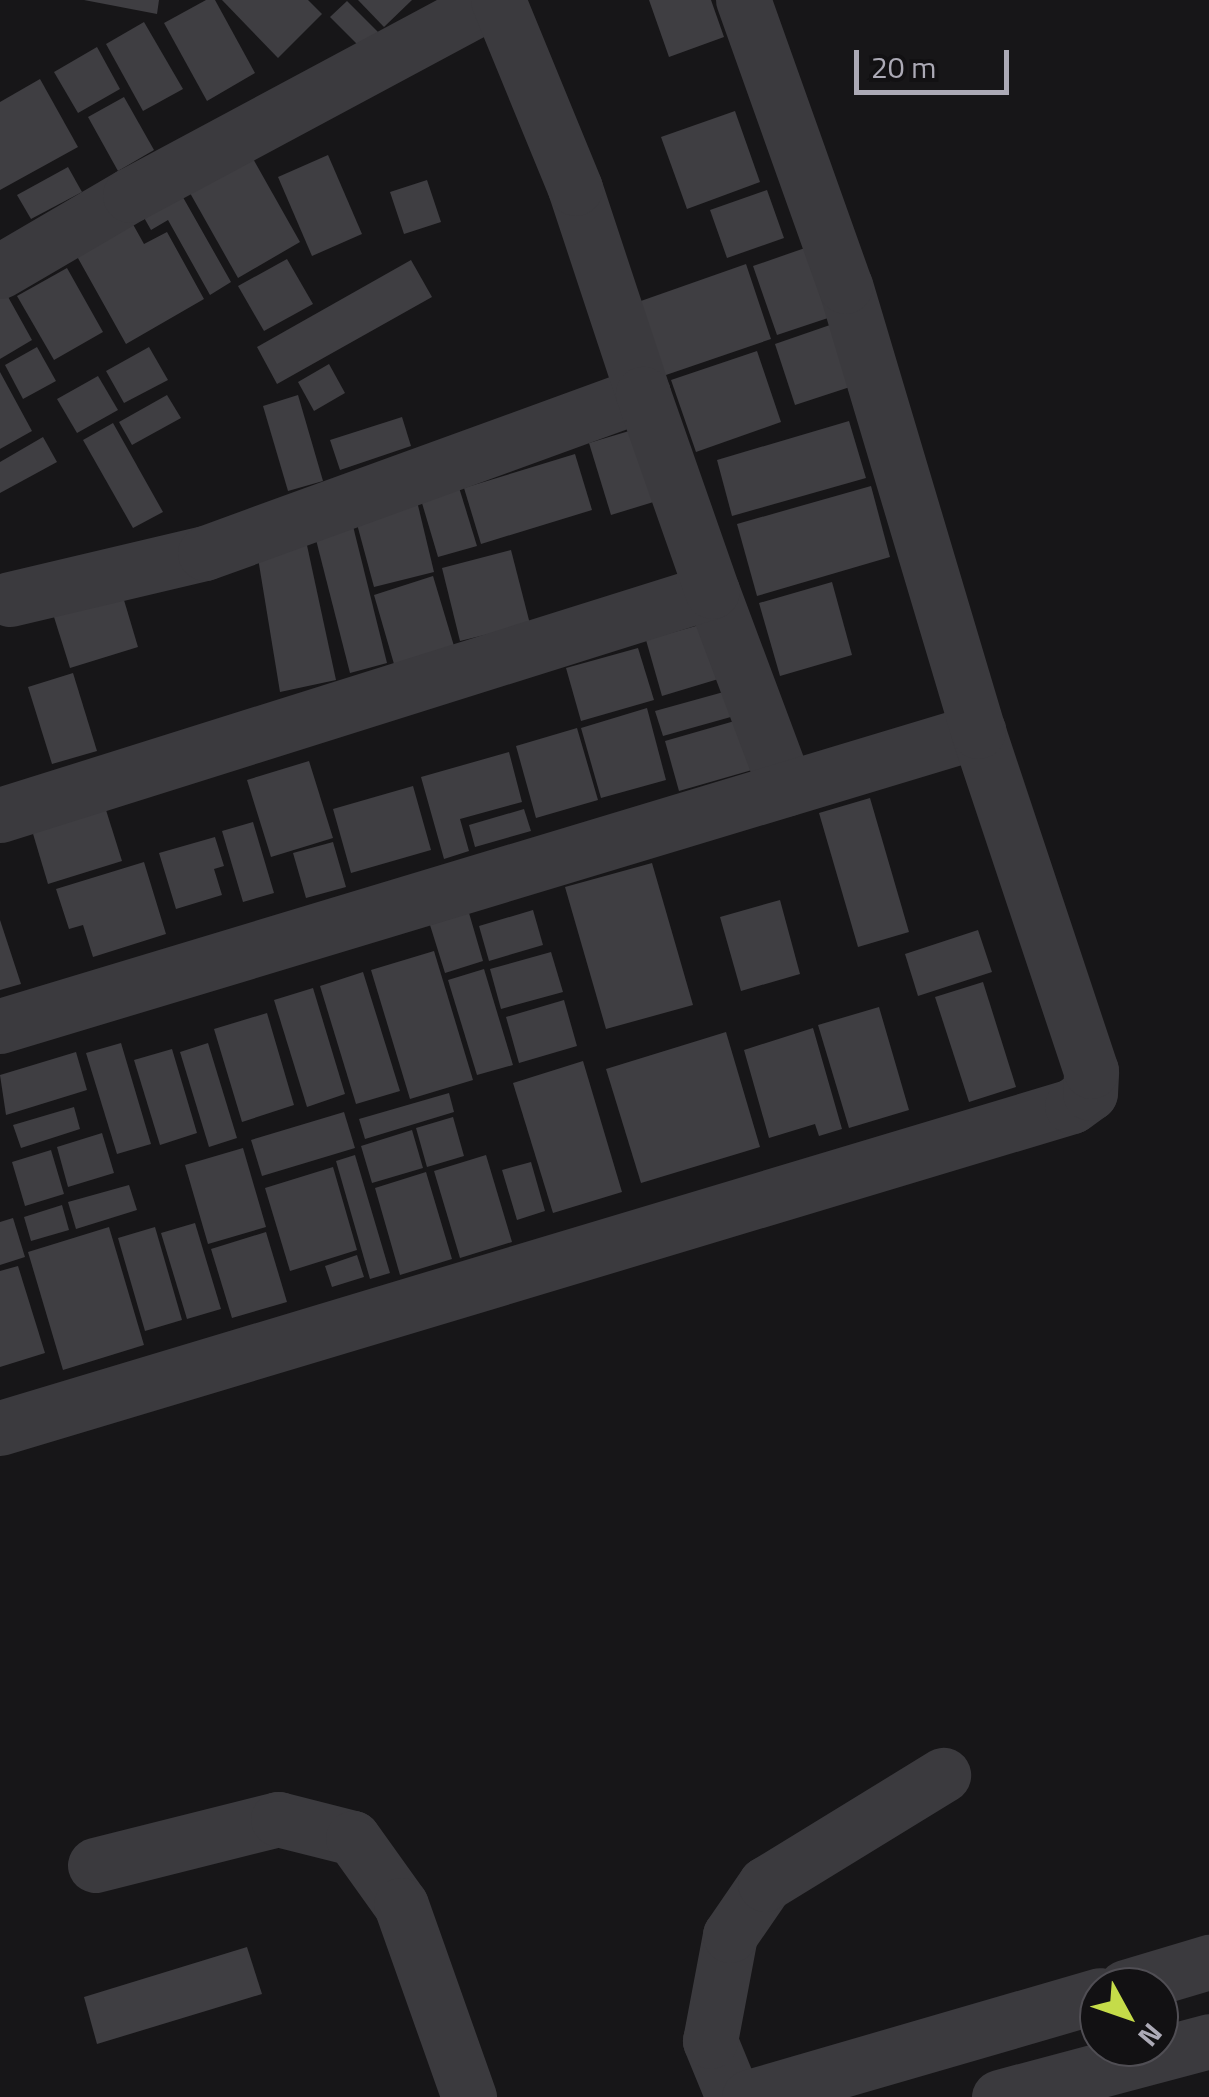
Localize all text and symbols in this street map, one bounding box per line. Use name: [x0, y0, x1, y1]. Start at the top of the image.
scale bar: [859, 30, 1014, 92]
text: 20 m: [871, 44, 936, 90]
north arrow: [1079, 1967, 1179, 2067]
text: N: [1128, 2014, 1174, 2057]

